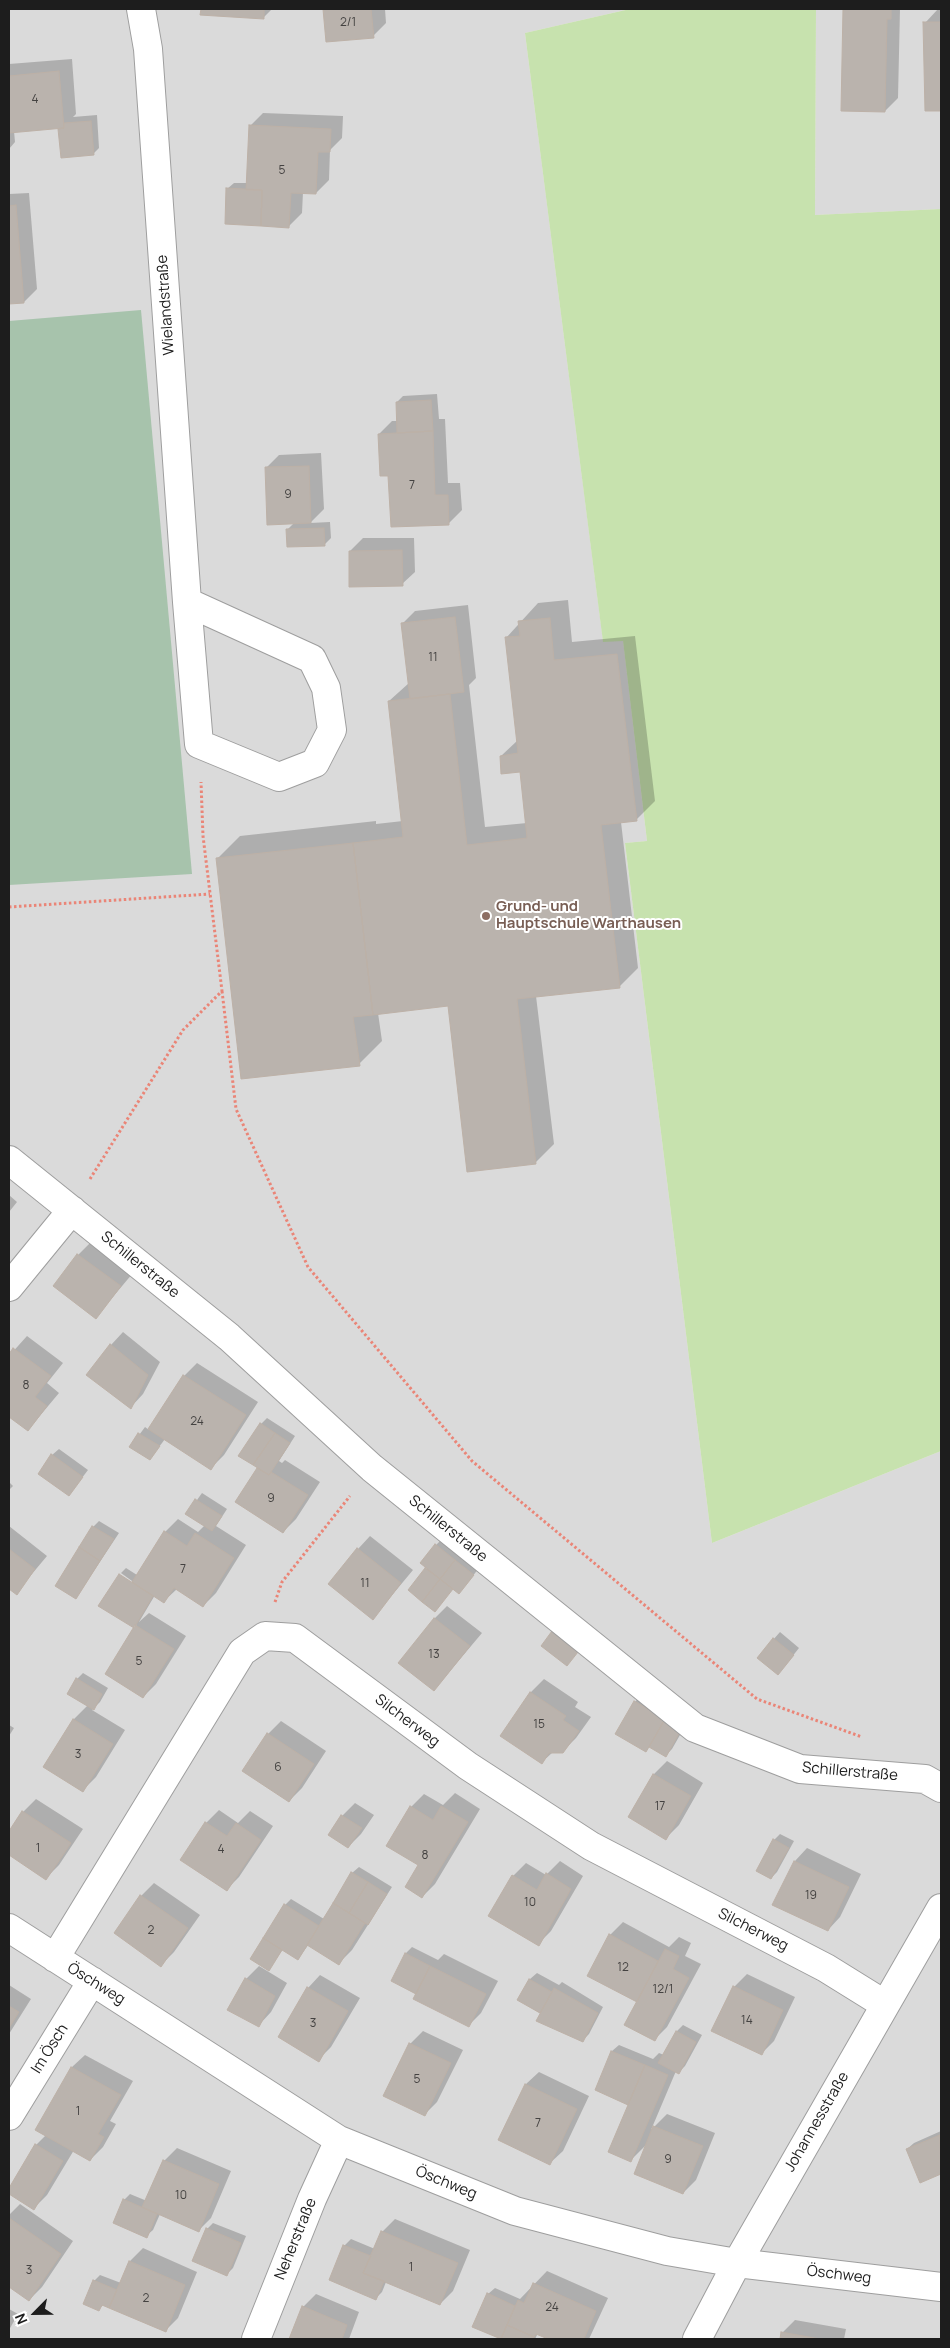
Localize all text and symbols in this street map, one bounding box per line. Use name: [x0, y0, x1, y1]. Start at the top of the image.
house number: 2/1: [340, 16, 356, 30]
house number: 4: [31, 93, 39, 107]
house number: 5: [279, 164, 285, 178]
street label: Wielandstraße: [154, 254, 178, 356]
house number: 7: [409, 479, 415, 493]
house number: 9: [284, 488, 292, 502]
house number: 11: [428, 651, 438, 665]
place label: Grund- und Hauptschule Warthausen: [496, 898, 681, 933]
marker: Grund- und Hauptschule Warthausen: [480, 910, 492, 922]
street label: Schillerstraße: [97, 1228, 183, 1302]
house number: 8: [23, 1379, 29, 1393]
house number: 24: [190, 1415, 204, 1429]
house number: 9: [267, 1492, 275, 1506]
street label: Schillerstraße: [405, 1492, 491, 1566]
house number: 7: [180, 1563, 186, 1577]
house number: 11: [360, 1577, 370, 1591]
house number: 13: [428, 1648, 440, 1662]
house number: 5: [136, 1655, 142, 1669]
street label: Silcherweg: [371, 1691, 443, 1751]
house number: 15: [533, 1718, 545, 1732]
house number: 3: [75, 1748, 81, 1762]
street label: Schillerstraße: [801, 1759, 899, 1785]
house number: 6: [274, 1761, 282, 1775]
house number: 17: [655, 1800, 665, 1814]
house number: 1: [36, 1842, 40, 1856]
house number: 4: [217, 1843, 225, 1857]
house number: 8: [422, 1849, 428, 1863]
house number: 19: [805, 1889, 817, 1903]
house number: 10: [524, 1896, 536, 1910]
street label: Silcherweg: [715, 1905, 791, 1955]
house number: 2: [148, 1924, 154, 1938]
street label: Öschweg: [64, 1959, 128, 2009]
house number: 12: [617, 1961, 629, 1975]
house number: 12/1: [653, 1983, 673, 1997]
house number: 14: [741, 2014, 753, 2028]
house number: 3: [310, 2017, 316, 2031]
street label: Im Ösch: [28, 2021, 72, 2077]
street label: Johannesstraße: [781, 2069, 853, 2175]
house number: 5: [414, 2073, 420, 2087]
house number: 1: [76, 2105, 80, 2119]
house number: 7: [535, 2117, 541, 2131]
house number: 9: [664, 2153, 672, 2167]
street label: Öschweg: [413, 2163, 479, 2203]
house number: 10: [175, 2189, 187, 2203]
street label: Neherstraße: [271, 2195, 321, 2283]
house number: 1: [409, 2261, 413, 2275]
street label: Öschweg: [806, 2262, 872, 2288]
house number: 3: [26, 2264, 32, 2278]
north arrow: [10, 2288, 60, 2338]
house number: 2: [143, 2292, 149, 2306]
house number: 24: [545, 2301, 559, 2315]
text: N: [10, 2311, 31, 2327]

